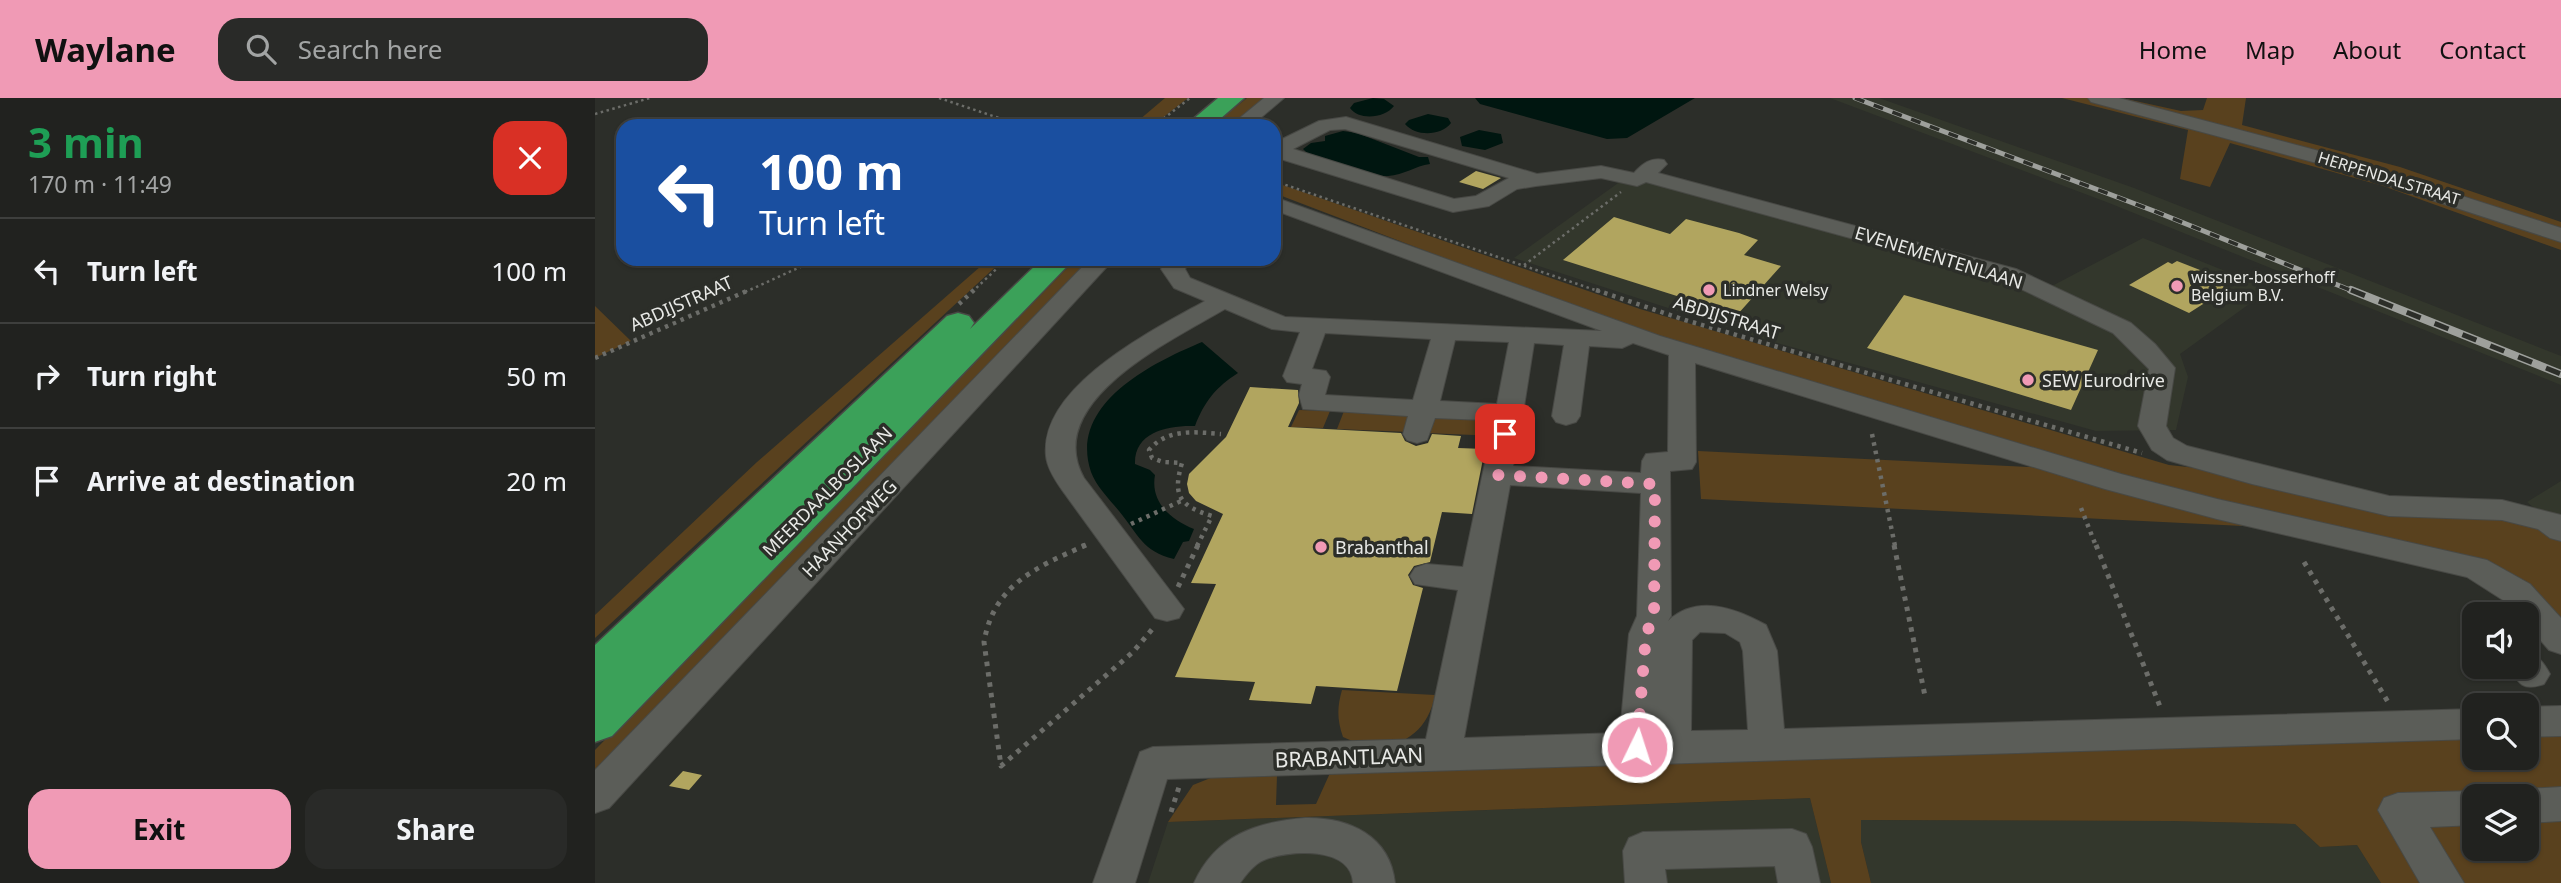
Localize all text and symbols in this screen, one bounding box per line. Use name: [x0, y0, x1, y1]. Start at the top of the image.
search box: [218, 18, 708, 81]
text: Waylane: [35, 27, 176, 72]
icon: search: [242, 30, 280, 68]
text: Search here: [298, 31, 442, 67]
text: Home: [2139, 33, 2207, 66]
text: Map: [2245, 33, 2295, 66]
text: About: [2333, 33, 2401, 66]
text: Contact: [2439, 33, 2526, 66]
text: 3 min: [28, 113, 144, 170]
button: close: [493, 121, 567, 195]
text: 100 m: [759, 138, 904, 204]
street label: HERPENDALSTRAAT: [2315, 146, 2463, 210]
icon: left: [644, 147, 735, 238]
text: 170 m · 11:49: [28, 168, 172, 200]
text: Turn left: [759, 201, 885, 244]
street label: EVENEMENTENLAAN: [1852, 220, 2026, 294]
icon: left: [28, 252, 66, 290]
text: Turn left: [87, 253, 198, 289]
text: 100 m: [491, 253, 567, 289]
place label: wissner-bosserhoff Belgium B.V.: [2191, 266, 2336, 306]
street label: ABDIJSTRAAT: [626, 270, 736, 336]
marker: wissner-bosserhoff Belgium B.V.: [2169, 278, 2185, 294]
place label: Lindner Welsy: [1723, 279, 1829, 301]
marker: Lindner Welsy: [1701, 282, 1717, 298]
street label: ABDIJSTRAAT: [1671, 289, 1783, 345]
icon: right: [28, 357, 66, 395]
text: Turn right: [87, 358, 217, 394]
text: 50 m: [506, 358, 567, 394]
place label: SEW Eurodrive: [2042, 368, 2165, 392]
marker: SEW Eurodrive: [2020, 372, 2036, 388]
pin: [1475, 404, 1535, 464]
icon: arrive: [1486, 415, 1524, 453]
street label: MEERDAALBOSLAAN: [757, 421, 897, 561]
icon: arrive: [28, 462, 66, 500]
text: Arrive at destination: [87, 463, 356, 499]
text: 20 m: [506, 463, 567, 499]
street label: HAANHOFWEG: [796, 474, 902, 582]
place label: Brabanthal: [1335, 535, 1429, 559]
marker: Brabanthal: [1313, 539, 1329, 555]
map controls: [2462, 602, 2539, 861]
button: sound: [2462, 602, 2539, 679]
button: search: [2462, 693, 2539, 770]
position arrow: [1600, 710, 1674, 784]
street label: BRABANTLAAN: [1274, 740, 1424, 774]
button: layers: [2462, 784, 2539, 861]
button: Exit: [28, 789, 291, 869]
button: Share: [305, 789, 567, 869]

